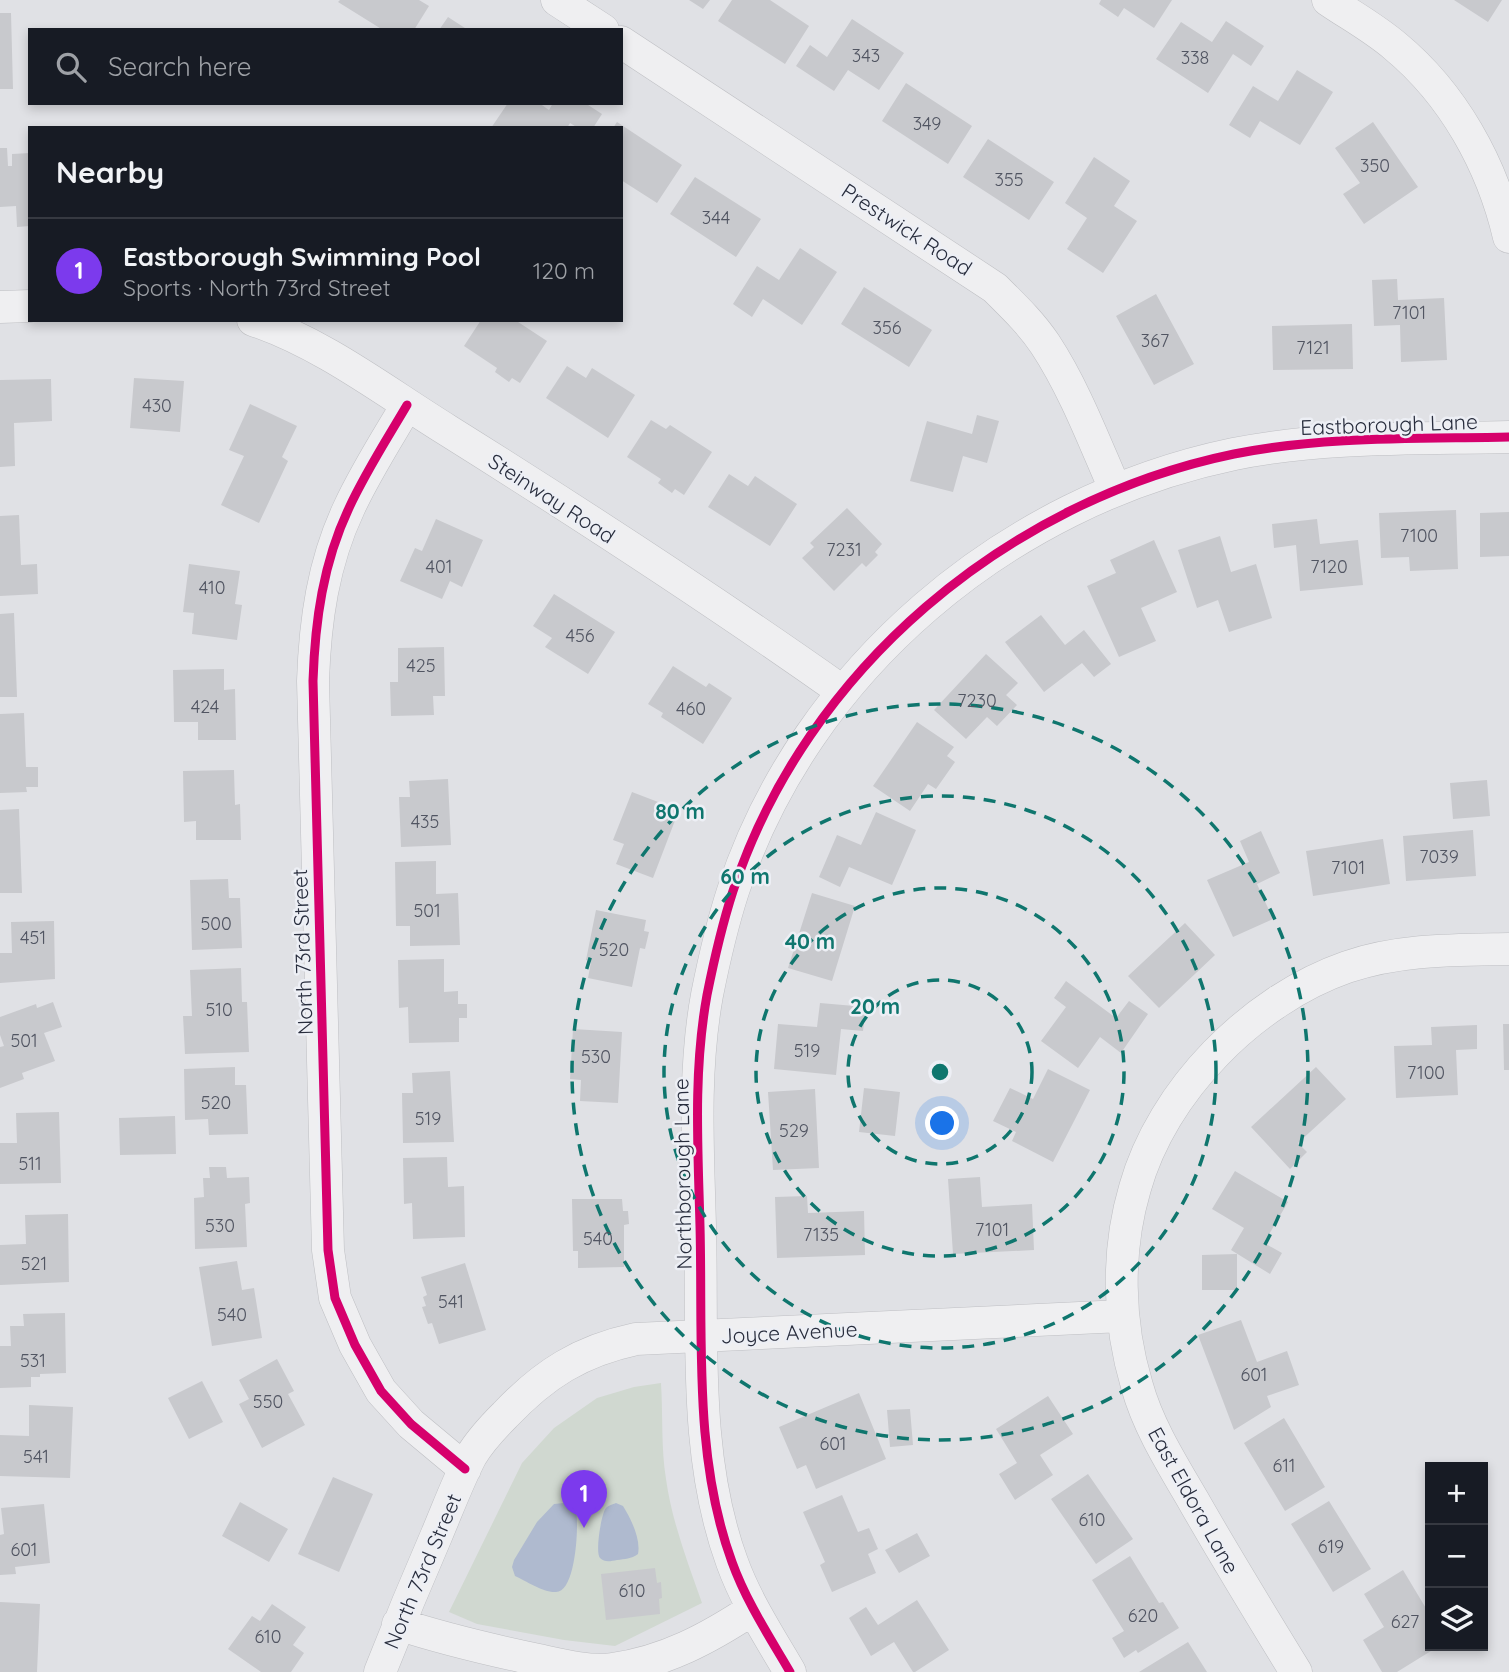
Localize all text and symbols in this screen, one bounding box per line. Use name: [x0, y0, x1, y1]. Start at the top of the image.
search box: [28, 28, 623, 105]
house number: 343: [852, 44, 880, 67]
house number: 338: [1181, 46, 1209, 69]
icon: search: [52, 48, 90, 86]
text: Search here: [108, 50, 252, 83]
house number: 349: [913, 112, 941, 135]
text: Nearby: [56, 153, 164, 191]
house number: 350: [1360, 154, 1390, 177]
house number: 355: [994, 168, 1024, 191]
street label: Prestwick Road: [837, 177, 977, 281]
house number: 344: [702, 206, 730, 229]
text: Eastborough Swimming Pool: [123, 240, 481, 273]
text: 1: [75, 256, 83, 285]
text: 120 m: [533, 256, 595, 285]
text: Sports · North 73rd Street: [123, 273, 391, 302]
house number: 7101: [1392, 301, 1426, 324]
house number: 356: [873, 316, 902, 339]
house number: 367: [1141, 329, 1169, 352]
house number: 7121: [1296, 336, 1330, 359]
house number: 430: [142, 394, 172, 417]
street label: Eastborough Lane: [1300, 408, 1478, 440]
street label: Steinway Road: [484, 447, 620, 549]
house number: 7100: [1400, 524, 1438, 547]
house number: 7231: [826, 538, 862, 561]
house number: 401: [426, 555, 452, 578]
house number: 7120: [1310, 555, 1348, 578]
house number: 410: [199, 576, 225, 599]
house number: 456: [565, 624, 595, 647]
house number: 425: [406, 654, 436, 677]
house number: 7230: [957, 689, 997, 712]
house number: 424: [191, 695, 219, 718]
house number: 460: [676, 697, 706, 720]
text: 80 m: [655, 798, 705, 824]
house number: 435: [411, 810, 439, 833]
house number: 7039: [1419, 845, 1459, 868]
house number: 7101: [1331, 856, 1365, 879]
text: 60 m: [720, 863, 770, 889]
street label: North 73rd Street: [286, 869, 318, 1035]
house number: 501: [413, 899, 441, 922]
house number: 500: [200, 912, 232, 935]
house number: 451: [20, 926, 46, 949]
text: 40 m: [785, 928, 835, 954]
house number: 520: [599, 938, 629, 961]
text: 20 m: [850, 993, 900, 1019]
house number: 510: [205, 998, 233, 1021]
house number: 501: [10, 1029, 38, 1052]
house number: 519: [794, 1039, 820, 1062]
house number: 530: [581, 1045, 611, 1068]
centre of rings: [928, 1060, 952, 1084]
house number: 7100: [1407, 1061, 1445, 1084]
street label: Northborough Lane: [667, 1078, 697, 1270]
house number: 520: [201, 1091, 231, 1114]
your location: [925, 1106, 959, 1140]
house number: 519: [415, 1107, 441, 1130]
house number: 529: [779, 1119, 809, 1142]
house number: 511: [18, 1152, 42, 1175]
house number: 530: [205, 1214, 235, 1237]
house number: 7101: [975, 1218, 1009, 1241]
house number: 7135: [803, 1223, 839, 1246]
house number: 540: [583, 1227, 613, 1250]
house number: 521: [21, 1252, 47, 1275]
house number: 541: [438, 1290, 464, 1313]
house number: 540: [217, 1303, 247, 1326]
street label: Joyce Avenue: [720, 1315, 858, 1349]
house number: 531: [20, 1349, 46, 1372]
house number: 601: [1240, 1363, 1268, 1386]
house number: 550: [253, 1390, 283, 1413]
street label: East Eldora Lane: [1143, 1422, 1245, 1578]
house number: 601: [819, 1432, 847, 1455]
house number: 541: [23, 1445, 49, 1468]
house number: 611: [1273, 1454, 1295, 1477]
map controls: [1425, 1462, 1488, 1651]
button: +: [1425, 1462, 1488, 1525]
pin: 1: [561, 1470, 607, 1528]
street label: North 73rd Street: [378, 1489, 466, 1653]
house number: 610: [1079, 1508, 1105, 1531]
button: −: [1425, 1525, 1488, 1588]
house number: 619: [1318, 1535, 1344, 1558]
house number: 601: [10, 1538, 38, 1561]
house number: 610: [619, 1579, 645, 1602]
button: layers: [1425, 1588, 1488, 1651]
house number: 620: [1128, 1604, 1158, 1627]
house number: 627: [1391, 1610, 1419, 1633]
house number: 610: [255, 1625, 281, 1648]

